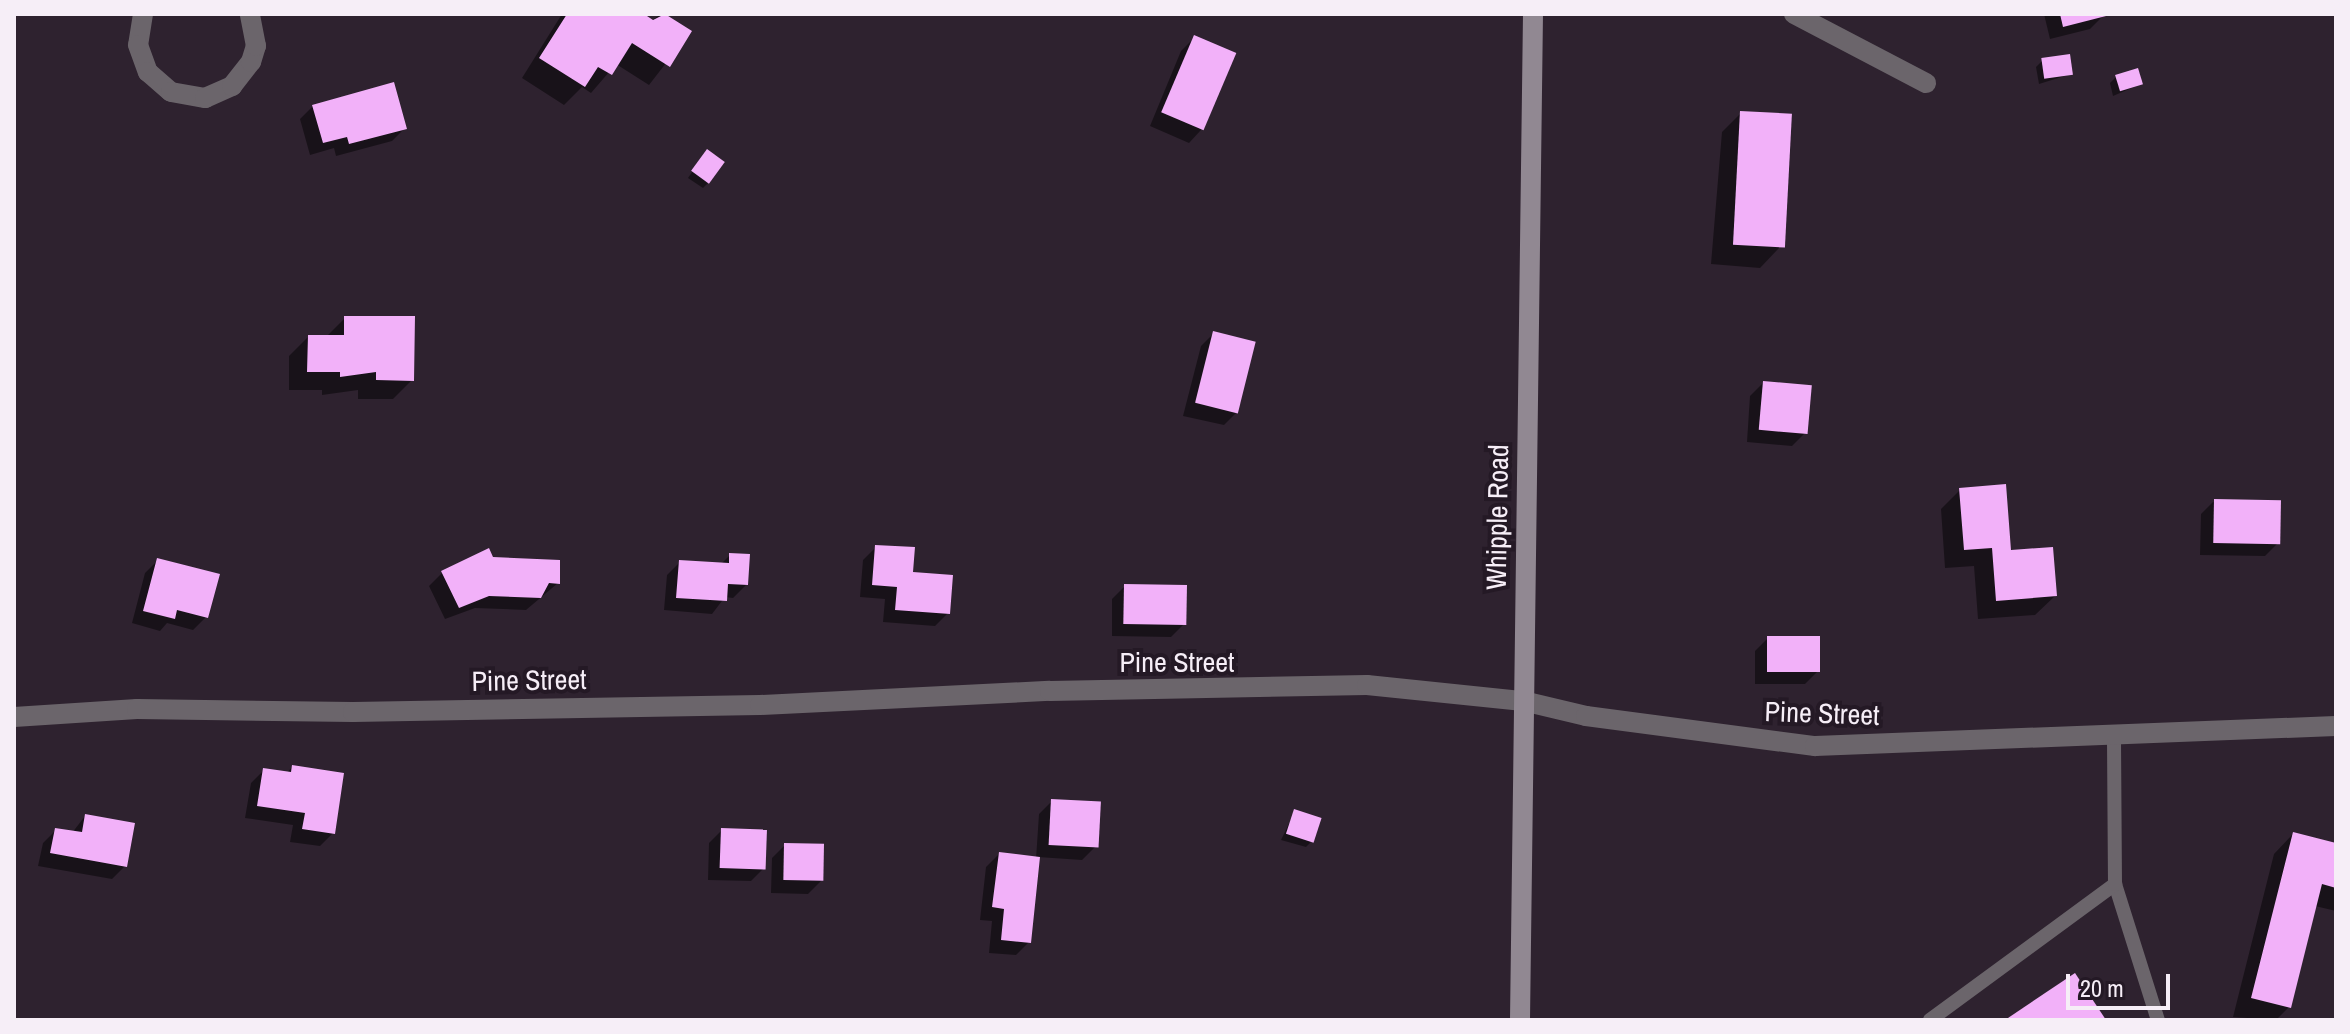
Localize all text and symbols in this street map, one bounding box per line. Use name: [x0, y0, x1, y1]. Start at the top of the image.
street label: Whipple Road: [1479, 444, 1515, 590]
street label: Pine Street: [1120, 645, 1234, 679]
street label: Pine Street: [471, 662, 587, 698]
street label: Pine Street: [1764, 694, 1880, 732]
scale bar: [2070, 958, 2174, 1008]
text: 20 m: [2080, 972, 2124, 1004]

